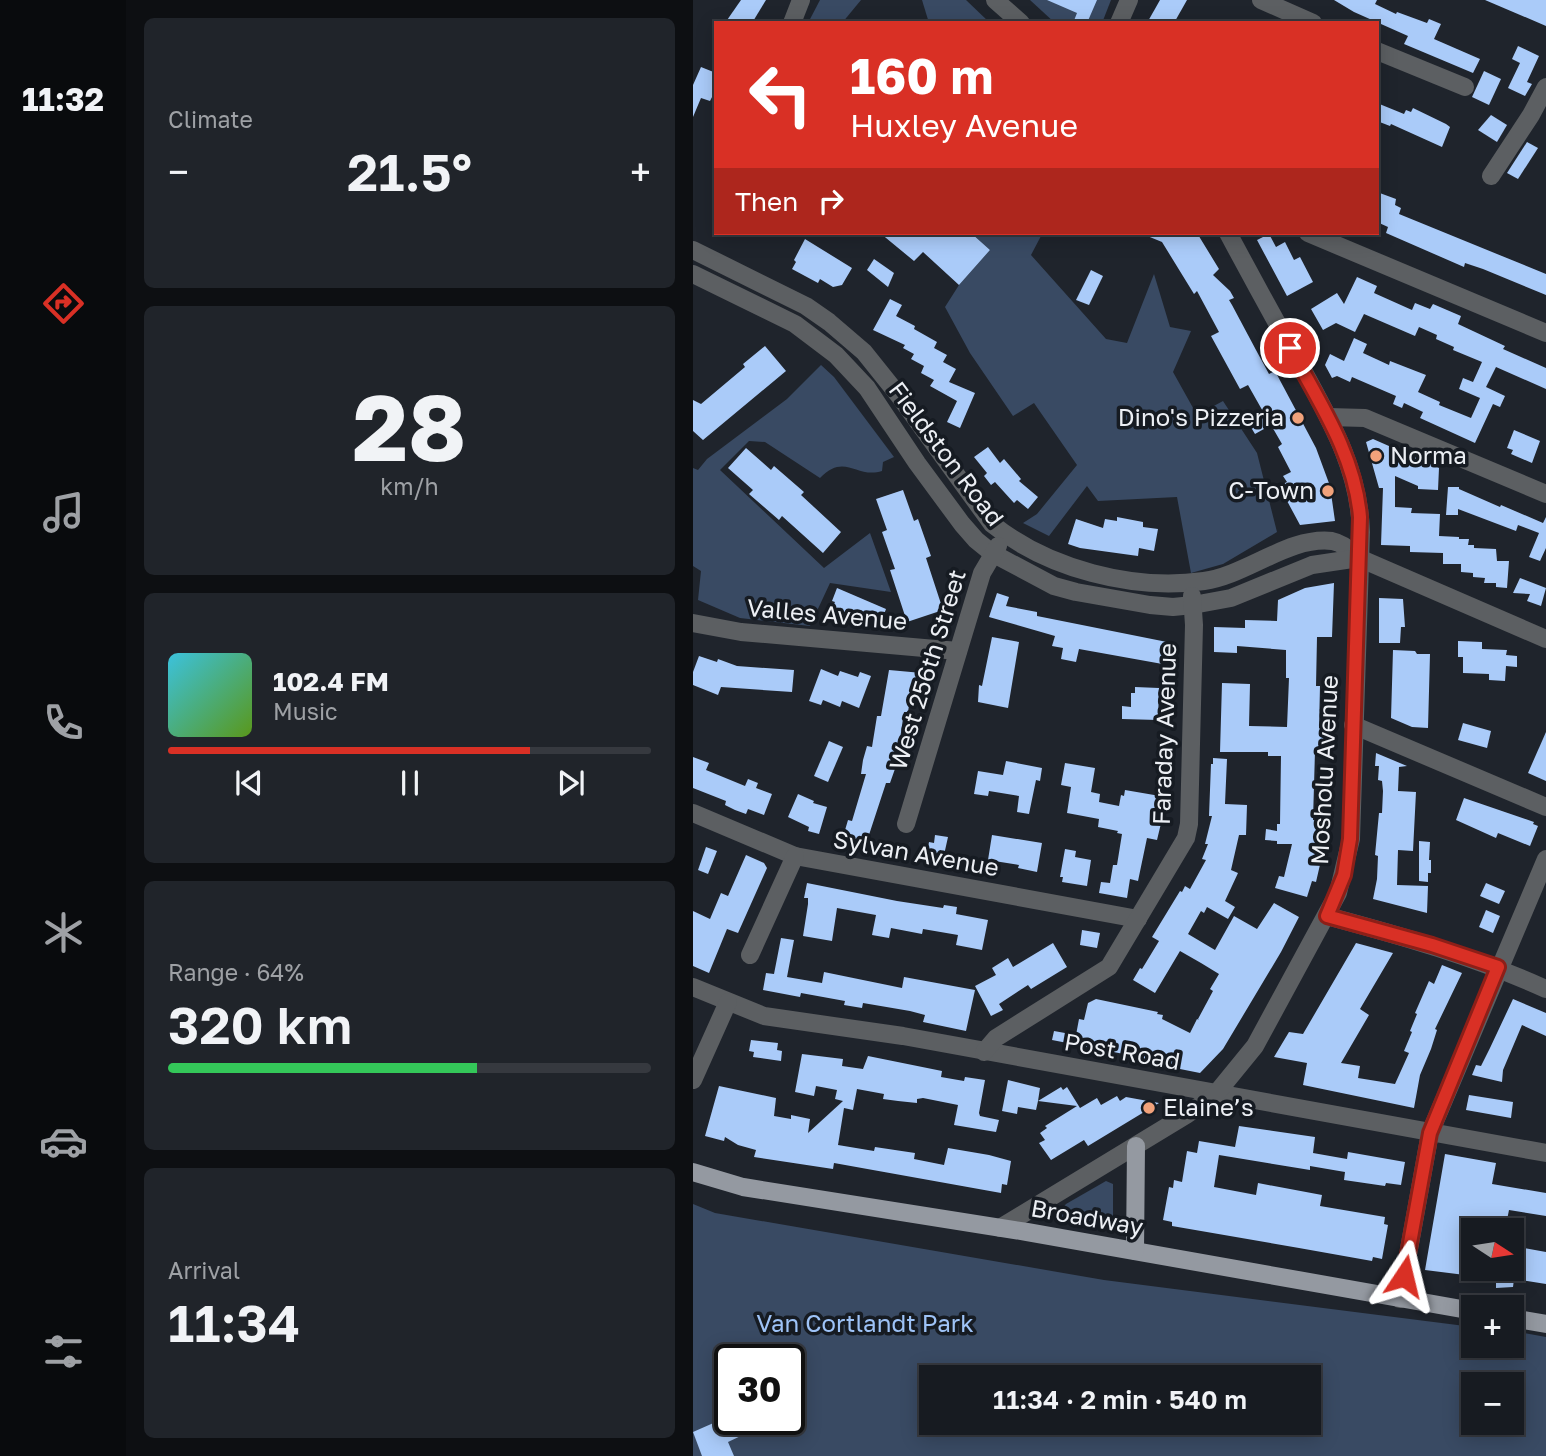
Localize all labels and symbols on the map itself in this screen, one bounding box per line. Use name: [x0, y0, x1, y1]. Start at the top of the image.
pin: [1260, 318, 1320, 378]
street label: Fieldston Road: [884, 375, 1011, 531]
place label: Dino's Pizzeria: [1118, 402, 1284, 431]
marker: Dino's Pizzeria: [1290, 410, 1306, 426]
place label: Norma: [1390, 440, 1467, 469]
marker: Norma: [1368, 448, 1384, 464]
place label: C-Town: [1228, 475, 1314, 504]
marker: C-Town: [1320, 483, 1336, 499]
street label: West 256th Street: [882, 566, 971, 773]
street label: Valles Avenue: [746, 592, 908, 635]
street label: Faraday Avenue: [1146, 642, 1181, 825]
street label: Mosholu Avenue: [1304, 674, 1343, 865]
street label: Sylvan Avenue: [831, 824, 1001, 881]
street label: Post Road: [1062, 1026, 1182, 1075]
place label: Elaine’s: [1163, 1092, 1254, 1121]
marker: Elaine’s: [1141, 1100, 1157, 1116]
street label: Broadway: [1029, 1192, 1146, 1241]
north arrow: [1461, 1218, 1524, 1281]
position arrow: [1367, 1239, 1441, 1313]
park label: Van Cortlandt Park: [756, 1308, 974, 1337]
speed limit sign: 30: [714, 1344, 805, 1435]

